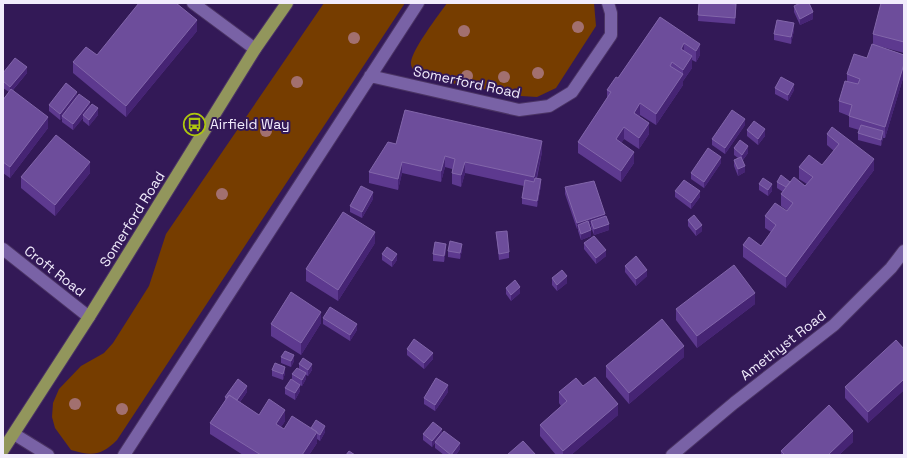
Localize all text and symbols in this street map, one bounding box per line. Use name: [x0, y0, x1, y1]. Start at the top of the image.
street label: Somerford Road: [412, 62, 522, 102]
bus stop icon: Airfield Way: [182, 111, 208, 137]
place label: Airfield Way: [210, 115, 290, 133]
street label: Somerford Road: [95, 168, 169, 270]
street label: Croft Road: [21, 242, 89, 300]
street label: Amethyst Road: [736, 306, 830, 384]

